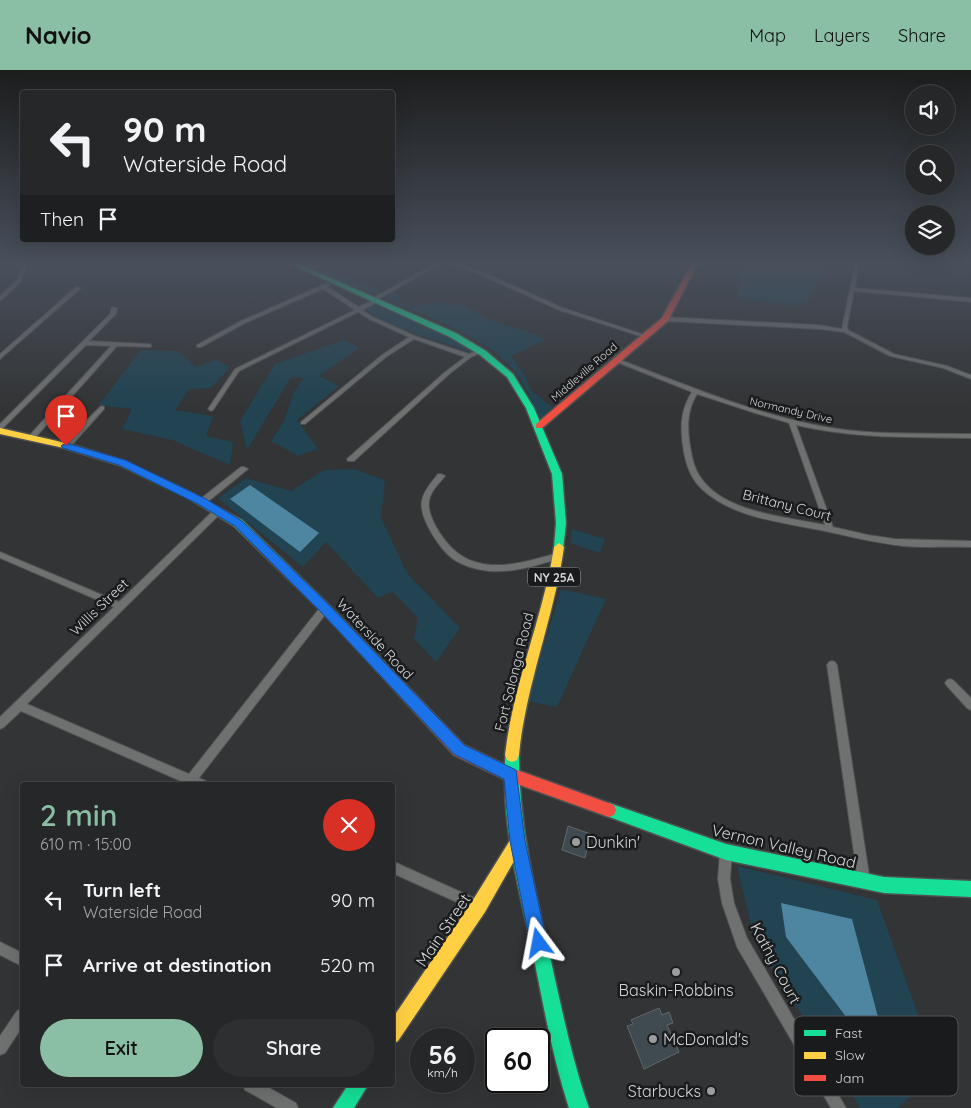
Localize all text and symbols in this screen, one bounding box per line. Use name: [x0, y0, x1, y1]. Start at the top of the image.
text: Navio: [25, 20, 92, 50]
text: Map: [749, 24, 786, 47]
text: Layers: [814, 24, 870, 47]
text: Share: [898, 24, 946, 47]
map controls: [905, 85, 955, 255]
button: sound: [905, 85, 955, 135]
text: 90 m: [123, 107, 206, 151]
icon: left: [40, 110, 105, 175]
button: search: [905, 145, 955, 195]
text: Waterside Road: [123, 150, 287, 178]
icon: arrive: [94, 205, 122, 233]
button: layers: [905, 205, 955, 255]
text: Then: [40, 207, 84, 231]
street label: Middleville Road: [548, 339, 620, 405]
street label: Normandy Drive: [748, 394, 834, 426]
pin: [45, 395, 87, 446]
icon: arrive: [52, 402, 80, 430]
street label: Brittany Court: [741, 485, 834, 525]
road number: NY 25A: [528, 568, 580, 586]
street label: Willis Street: [66, 574, 132, 639]
street label: Waterside Road: [333, 595, 417, 683]
street label: Fort Salonga Road: [491, 611, 537, 733]
text: 2 min: [40, 796, 117, 834]
button: close: [323, 799, 375, 851]
street label: Vernon Valley Road: [710, 820, 858, 872]
place label: Dunkin': [586, 832, 640, 852]
text: 610 m · 15:00: [40, 834, 131, 854]
marker: Dunkin': [570, 836, 582, 848]
text: Turn left: [83, 878, 161, 902]
icon: left: [40, 886, 68, 914]
text: 90 m: [331, 888, 375, 912]
street label: Main Street: [411, 890, 475, 970]
text: Waterside Road: [83, 902, 202, 922]
position arrow: [512, 916, 564, 968]
street label: Kathy Court: [746, 919, 806, 1007]
icon: arrive: [40, 951, 68, 979]
text: Arrive at destination: [83, 953, 272, 977]
text: 520 m: [320, 953, 375, 977]
marker: Baskin-Robbins: [670, 966, 682, 978]
place label: Baskin-Robbins: [619, 980, 733, 1000]
legend: [794, 1016, 958, 1096]
button: Exit: [40, 1019, 203, 1077]
button: Share: [213, 1019, 375, 1077]
text: Fast: [835, 1024, 863, 1042]
speed limit sign: 60: [485, 1028, 550, 1093]
place label: McDonald's: [663, 1029, 749, 1049]
marker: McDonald's: [647, 1033, 659, 1045]
text: 56: [428, 1039, 457, 1070]
text: Slow: [835, 1046, 865, 1064]
text: km/h: [427, 1065, 458, 1080]
text: Jam: [835, 1069, 864, 1087]
place label: Starbucks: [628, 1081, 701, 1101]
marker: Starbucks: [705, 1085, 717, 1097]

